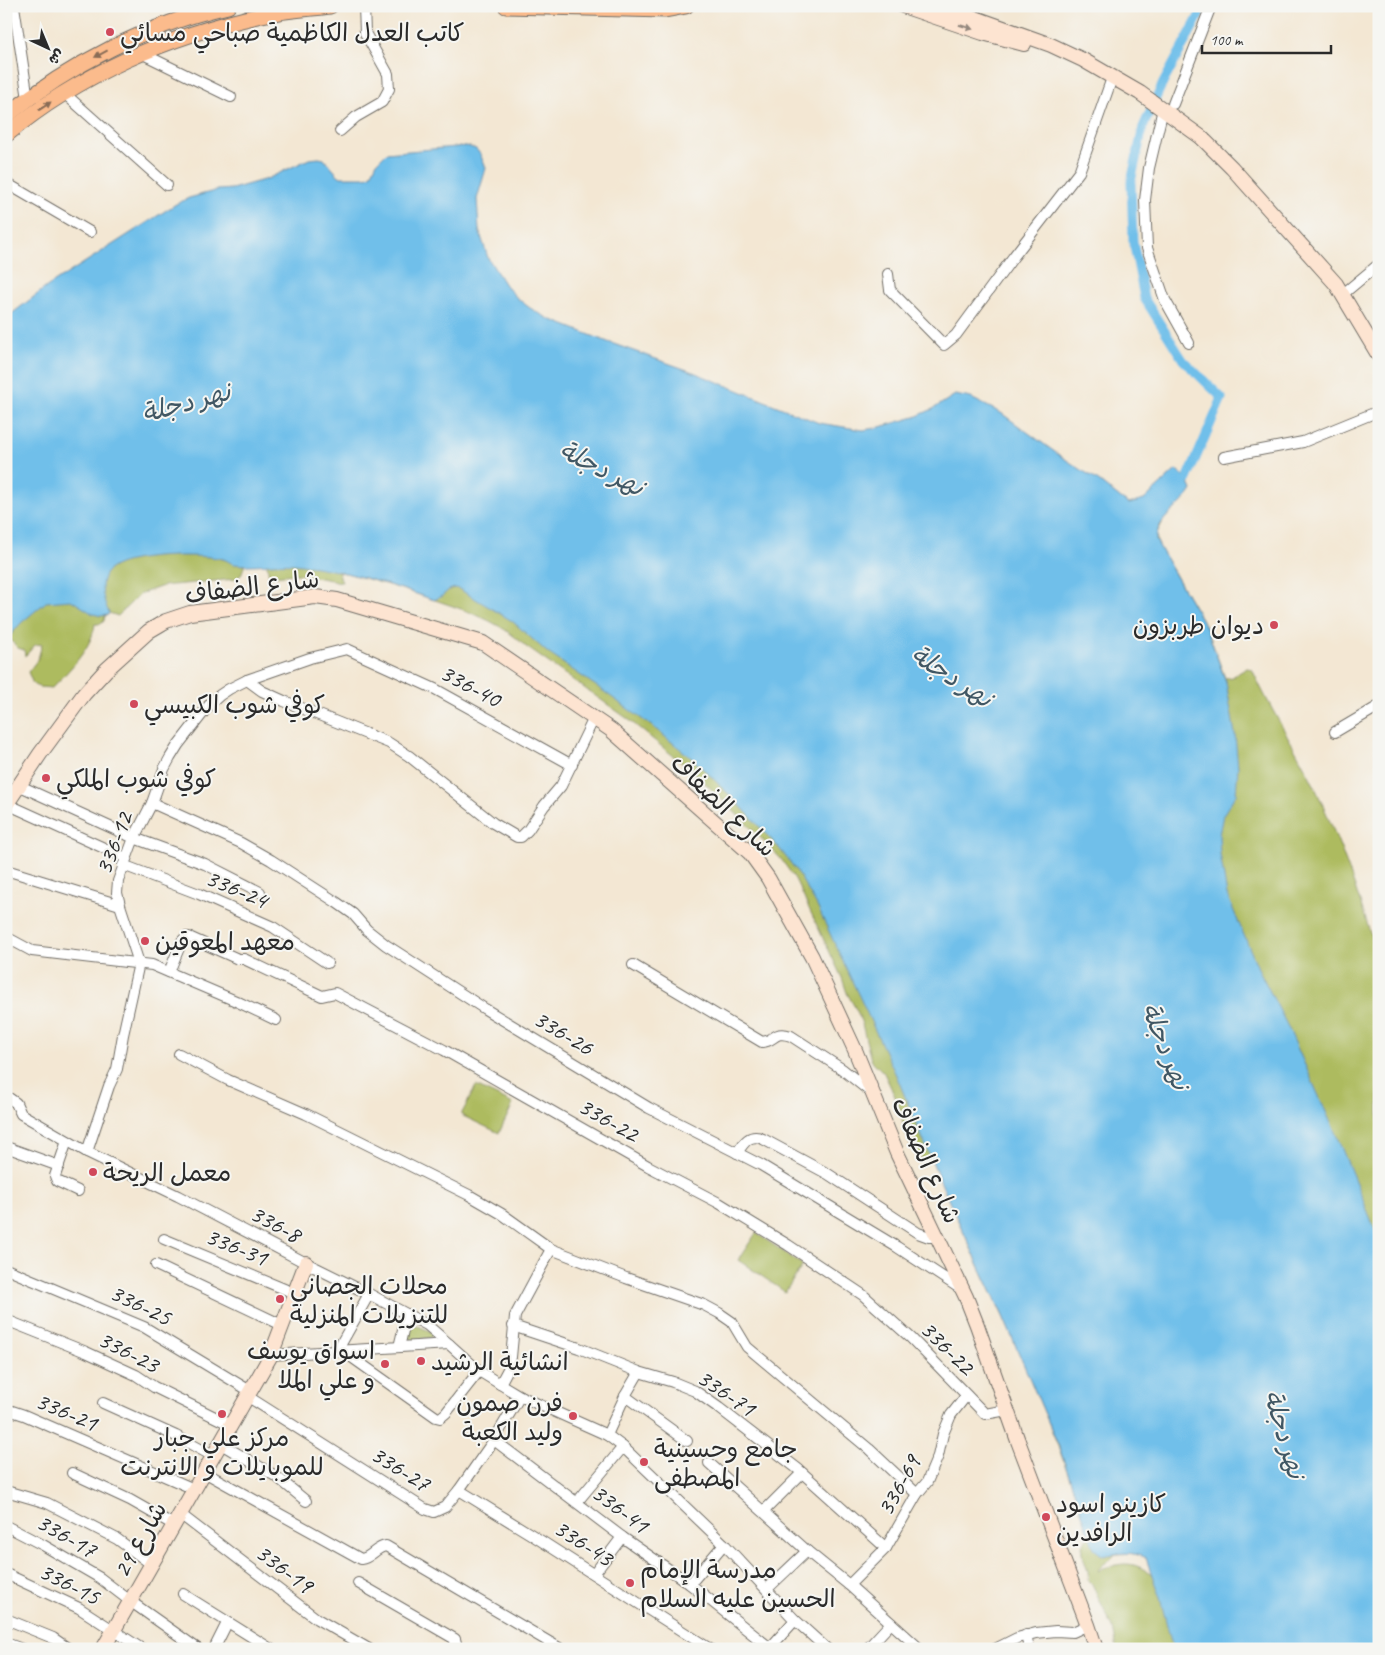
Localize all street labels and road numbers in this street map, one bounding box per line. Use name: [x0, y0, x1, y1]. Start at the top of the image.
street label: شارع الضفاف: [183, 563, 321, 612]
street label: 336-40: [435, 657, 508, 716]
street label: شارع الضفاف: [663, 747, 783, 865]
street label: 336-12: [87, 806, 141, 879]
street label: 336-24: [201, 862, 275, 917]
street label: 336-26: [528, 1003, 600, 1064]
street label: 336-22: [573, 1090, 646, 1151]
street label: شارع الضفاف: [883, 1092, 968, 1229]
street label: 336-8: [245, 1197, 309, 1252]
street label: 336-31: [201, 1220, 274, 1274]
street label: 336-25: [105, 1276, 178, 1334]
street label: 336-22: [913, 1314, 983, 1383]
street label: 336-23: [93, 1323, 166, 1382]
street label: 336-71: [691, 1362, 764, 1425]
street label: 336-21: [31, 1385, 104, 1440]
street label: 336-27: [365, 1438, 438, 1500]
street label: 336-69: [869, 1448, 929, 1521]
street label: 336-41: [585, 1477, 657, 1542]
street label: شارع 29: [105, 1496, 175, 1584]
street label: 336-17: [31, 1506, 104, 1567]
street label: 336-43: [548, 1512, 621, 1575]
street label: 336-19: [249, 1537, 321, 1602]
street label: 336-15: [34, 1555, 107, 1614]

